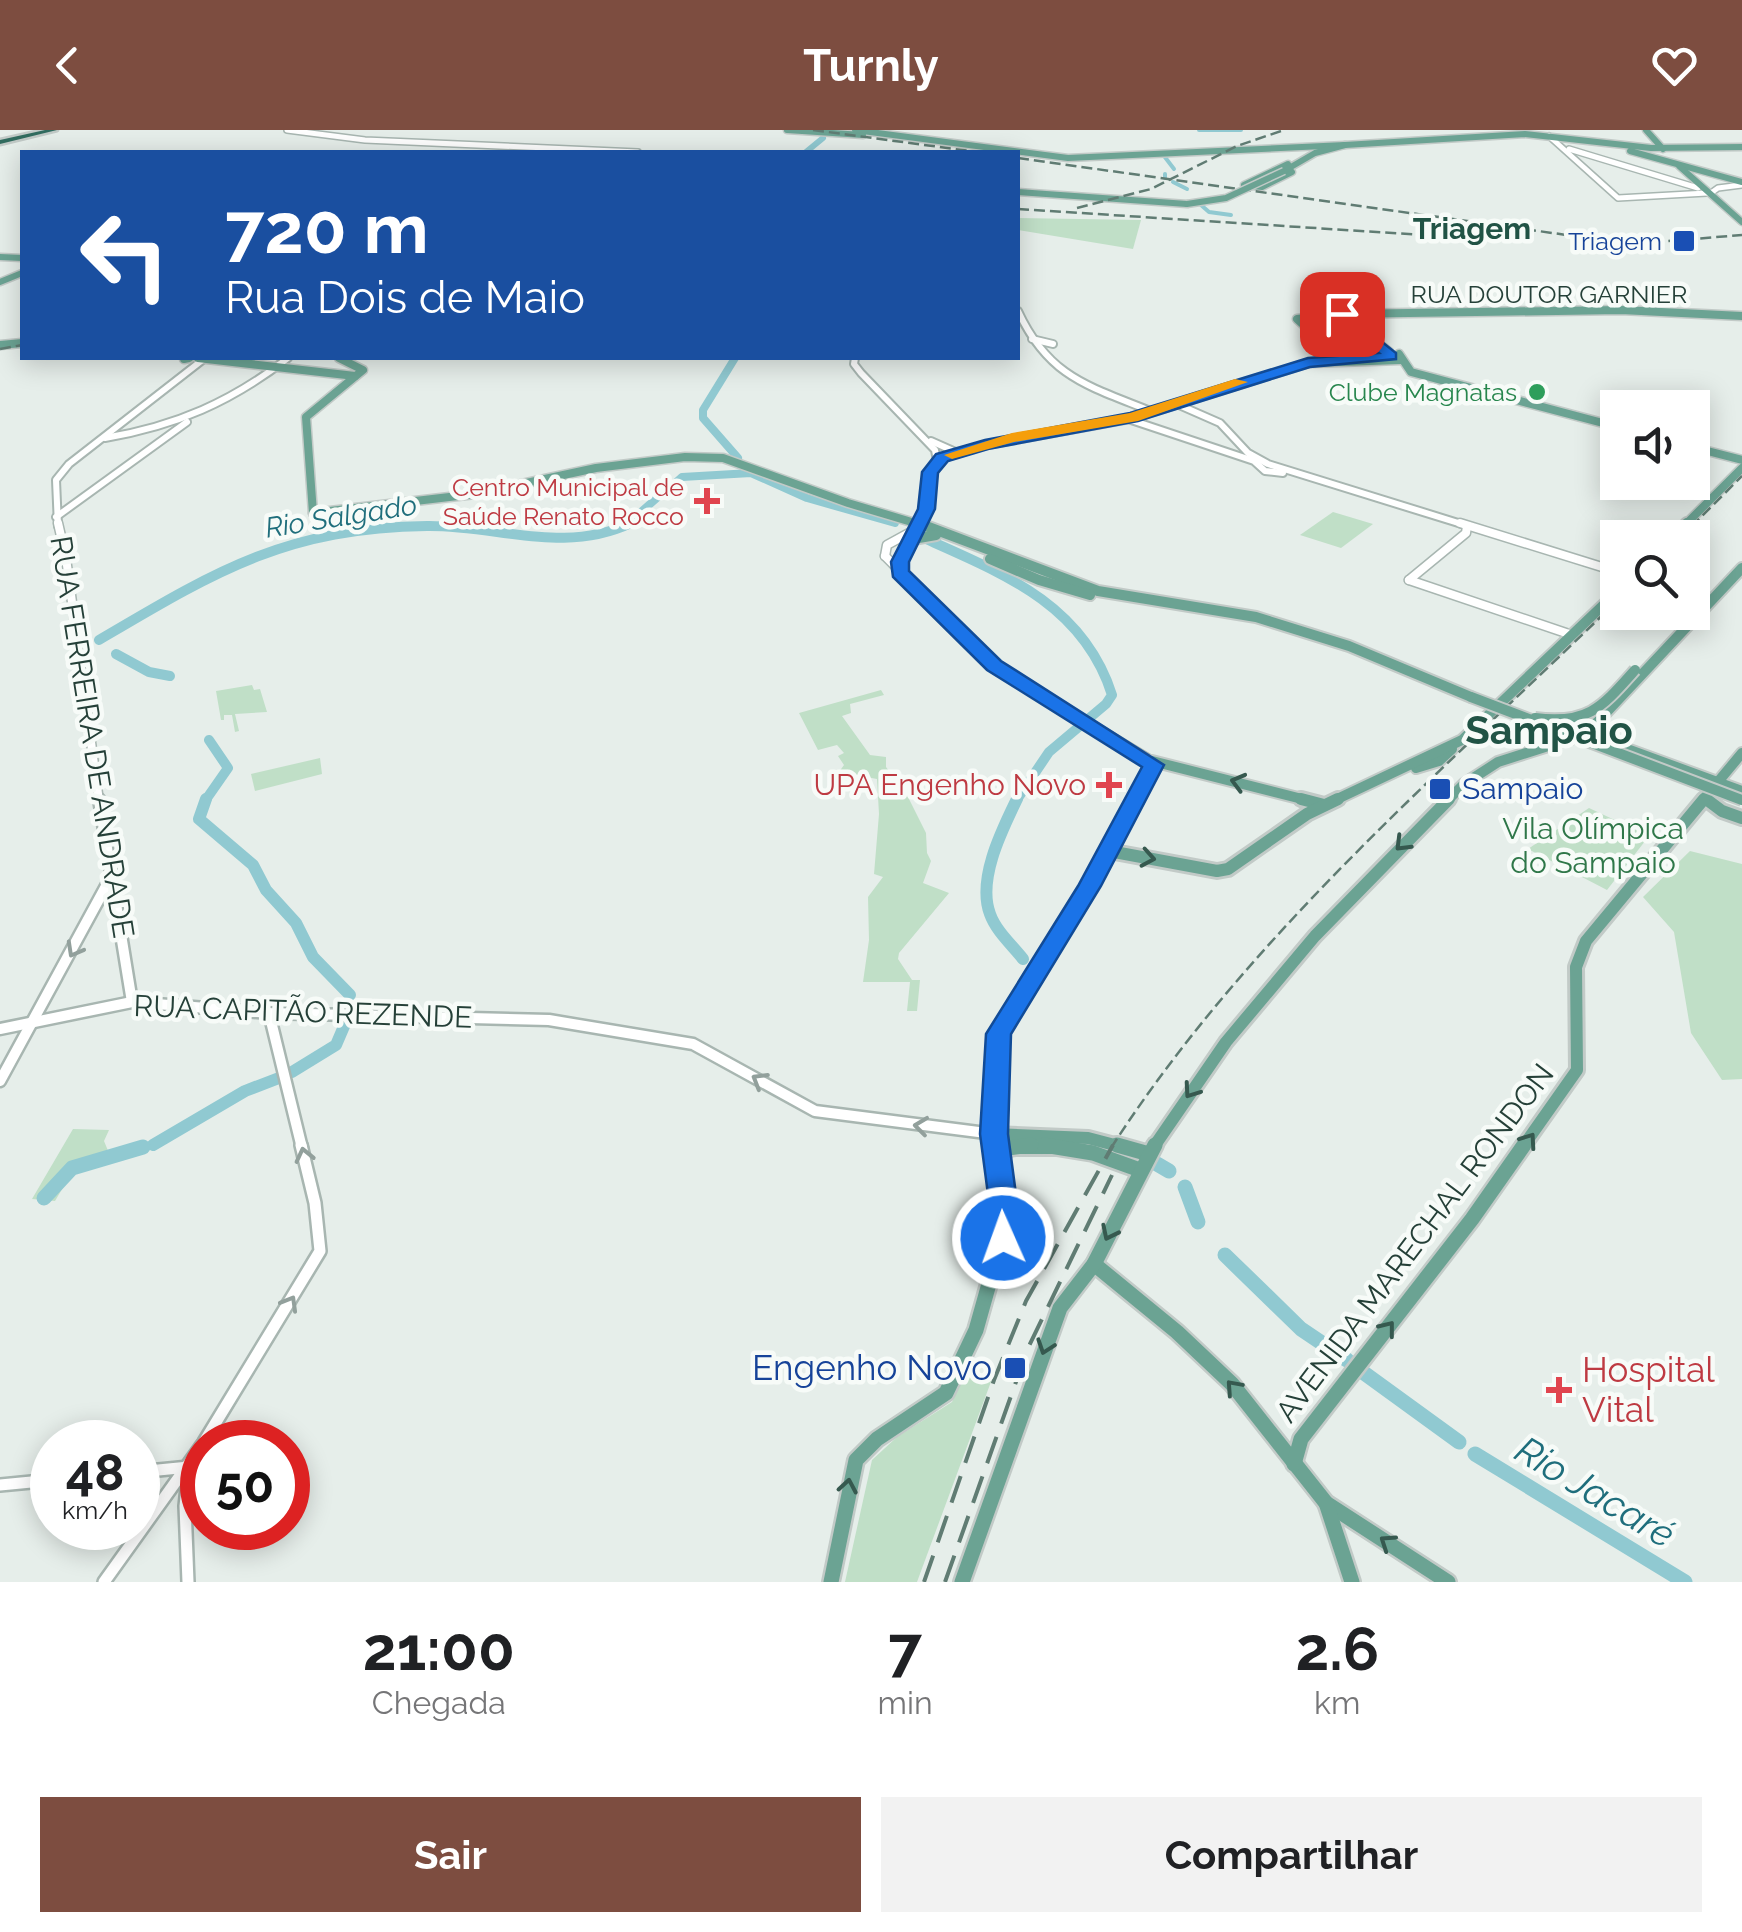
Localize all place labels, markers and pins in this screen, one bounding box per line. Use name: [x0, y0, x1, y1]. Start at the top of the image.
place label: Triagem: [1568, 226, 1662, 256]
marker: Triagem: [1671, 228, 1697, 254]
pin: [1300, 272, 1385, 357]
place label: Clube Magnatas: [1329, 377, 1517, 407]
marker: Clube Magnatas: [1526, 381, 1548, 403]
place label: Centro Municipal de Saúde Renato Rocco: [443, 472, 684, 531]
marker: Centro Municipal de Saúde Renato Rocco: [694, 488, 720, 514]
place label: UPA Engenho Novo: [813, 767, 1086, 802]
place label: Sampaio: [1462, 771, 1583, 806]
marker: UPA Engenho Novo: [1096, 772, 1122, 798]
marker: Sampaio: [1427, 776, 1453, 802]
place label: Engenho Novo: [752, 1347, 992, 1388]
place label: Hospital Vital: [1582, 1349, 1715, 1430]
marker: Engenho Novo: [1002, 1355, 1028, 1381]
marker: Hospital Vital: [1546, 1377, 1572, 1403]

